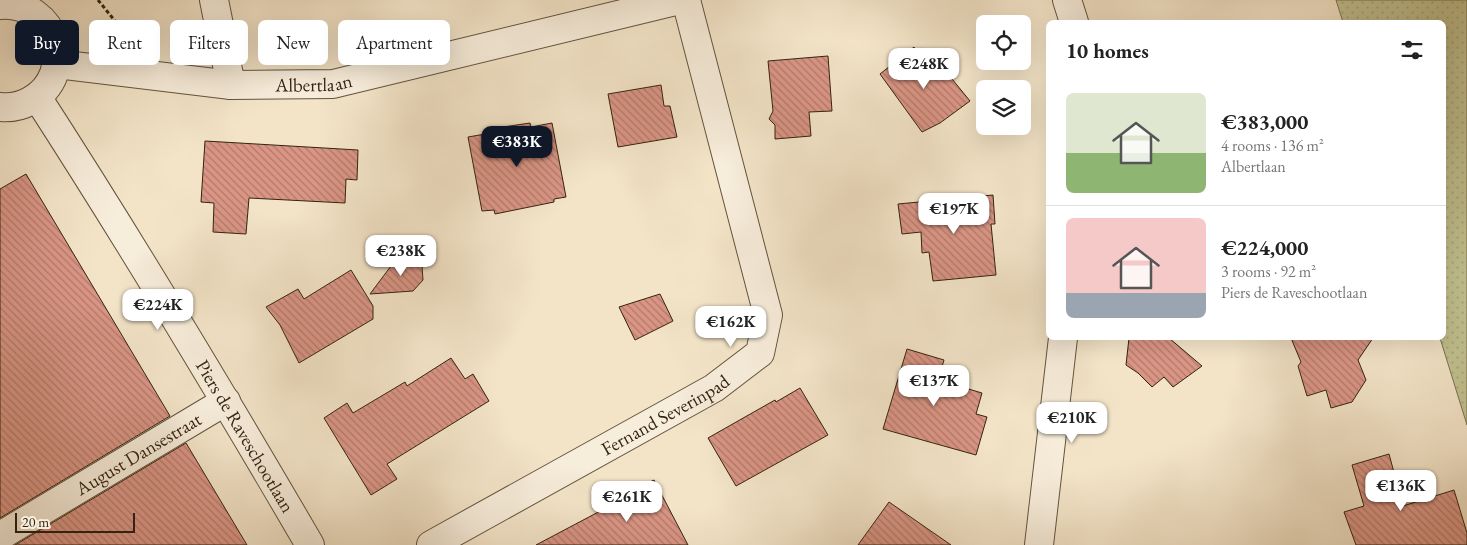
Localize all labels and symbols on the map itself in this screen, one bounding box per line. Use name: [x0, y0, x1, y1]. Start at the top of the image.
pin: €248K: [889, 48, 959, 90]
street label: Albertlaan: [274, 68, 355, 98]
pin: €383K: [482, 126, 552, 168]
pin: €197K: [919, 192, 989, 235]
pin: €238K: [366, 234, 436, 277]
pin: €224K: [123, 288, 193, 331]
pin: €162K: [696, 306, 766, 348]
street label: Piers de Raveschootlaan: [190, 355, 300, 517]
pin: €137K: [899, 364, 969, 407]
street label: Fernand Severinpad: [597, 368, 735, 461]
pin: €210K: [1037, 402, 1107, 444]
street label: August Dansestraat: [70, 407, 206, 502]
pin: €136K: [1366, 470, 1436, 512]
pin: €261K: [592, 480, 662, 523]
scale bar: [15, 510, 135, 533]

